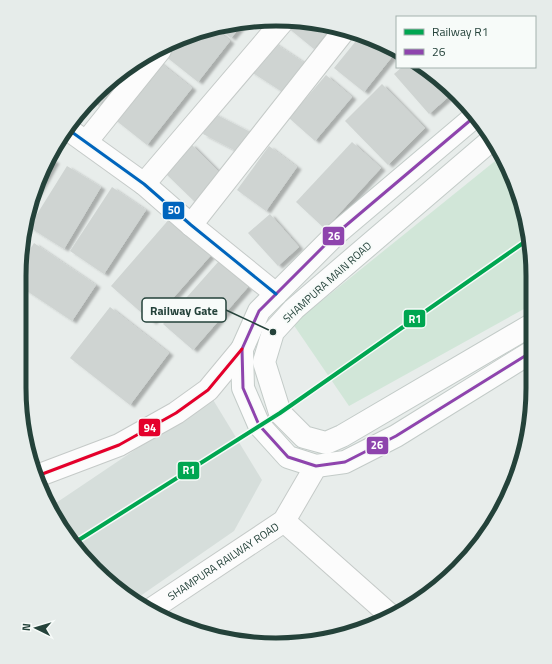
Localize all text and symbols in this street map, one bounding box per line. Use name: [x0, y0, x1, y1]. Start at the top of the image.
legend: [396, 16, 536, 68]
text: Railway R1: [432, 22, 488, 41]
text: 26: [432, 42, 446, 61]
line badge: 50: [162, 201, 185, 220]
text: 50: [168, 202, 180, 218]
line badge: 26: [322, 226, 345, 246]
text: 26: [328, 228, 340, 244]
street label: SHAMPURA MAIN ROAD: [279, 238, 375, 326]
callout: Railway Gate: [142, 298, 226, 322]
text: Railway Gate: [150, 301, 218, 320]
line badge: R1: [403, 309, 426, 328]
text: R1: [409, 311, 421, 327]
line badge: 94: [138, 418, 161, 437]
text: 94: [144, 420, 156, 436]
line badge: 26: [366, 436, 389, 455]
text: 26: [371, 437, 383, 453]
line badge: R1: [177, 461, 200, 480]
text: R1: [183, 462, 195, 478]
street label: SHAMPURA RAILWAY ROAD: [164, 518, 282, 604]
north arrow: [16, 608, 56, 648]
text: N: [18, 623, 34, 632]

